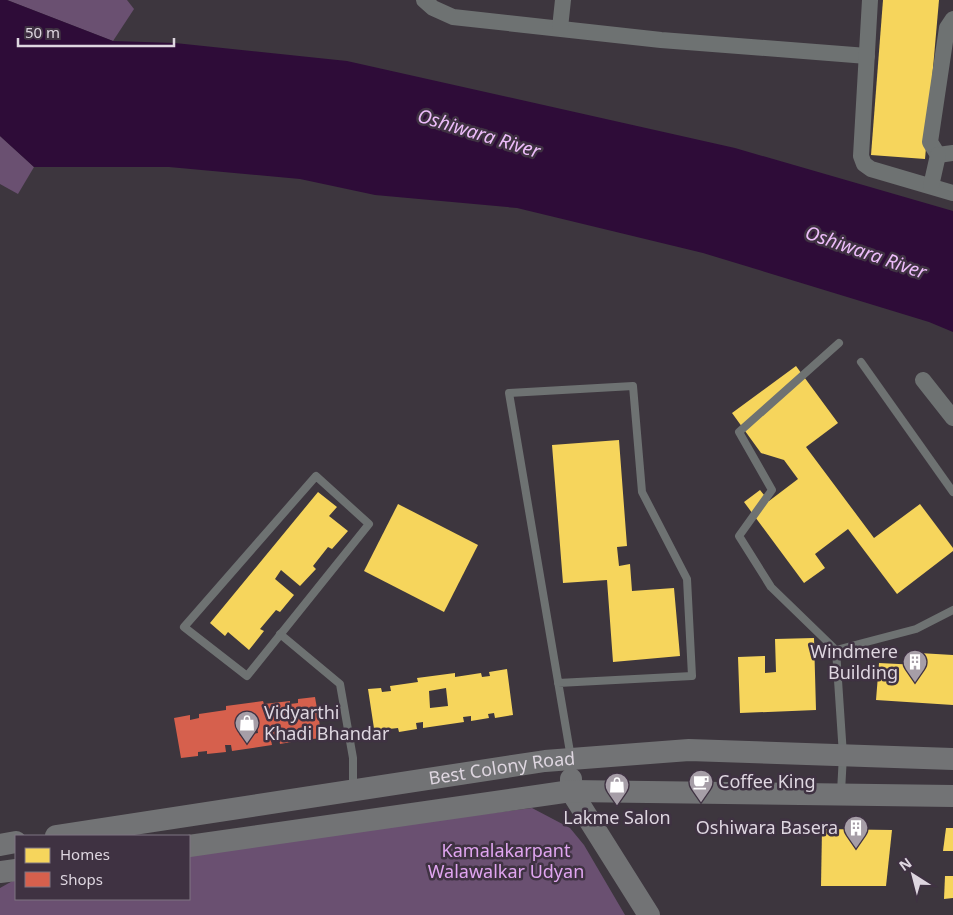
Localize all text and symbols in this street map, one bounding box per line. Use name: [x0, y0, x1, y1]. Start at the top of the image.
scale bar: [18, 15, 174, 47]
text: 50 m: [25, 22, 60, 42]
water label: Oshiwara River: [414, 102, 545, 164]
water label: Oshiwara River: [802, 219, 932, 285]
place label: Windmere Building: [810, 639, 898, 684]
building icon: Windmere Building: [902, 649, 928, 683]
place label: Vidyarthi Khadi Bhandar: [264, 700, 390, 745]
shop icon: Vidyarthi Khadi Bhandar: [234, 710, 260, 744]
street label: Best Colony Road: [427, 746, 576, 790]
cafe icon: Coffee King: [688, 769, 714, 803]
place label: Coffee King: [718, 769, 816, 793]
shop icon: Lakme Salon: [604, 772, 630, 806]
place label: Lakme Salon: [563, 805, 671, 829]
place label: Oshiwara Basera: [696, 815, 838, 839]
building icon: Oshiwara Basera: [843, 815, 869, 849]
legend: [15, 835, 190, 900]
park label: Kamalakarpant Walawalkar Udyan: [428, 838, 584, 883]
text: Homes: [60, 844, 110, 864]
north arrow: [888, 850, 938, 900]
text: N: [895, 853, 915, 875]
text: Shops: [60, 869, 103, 889]

